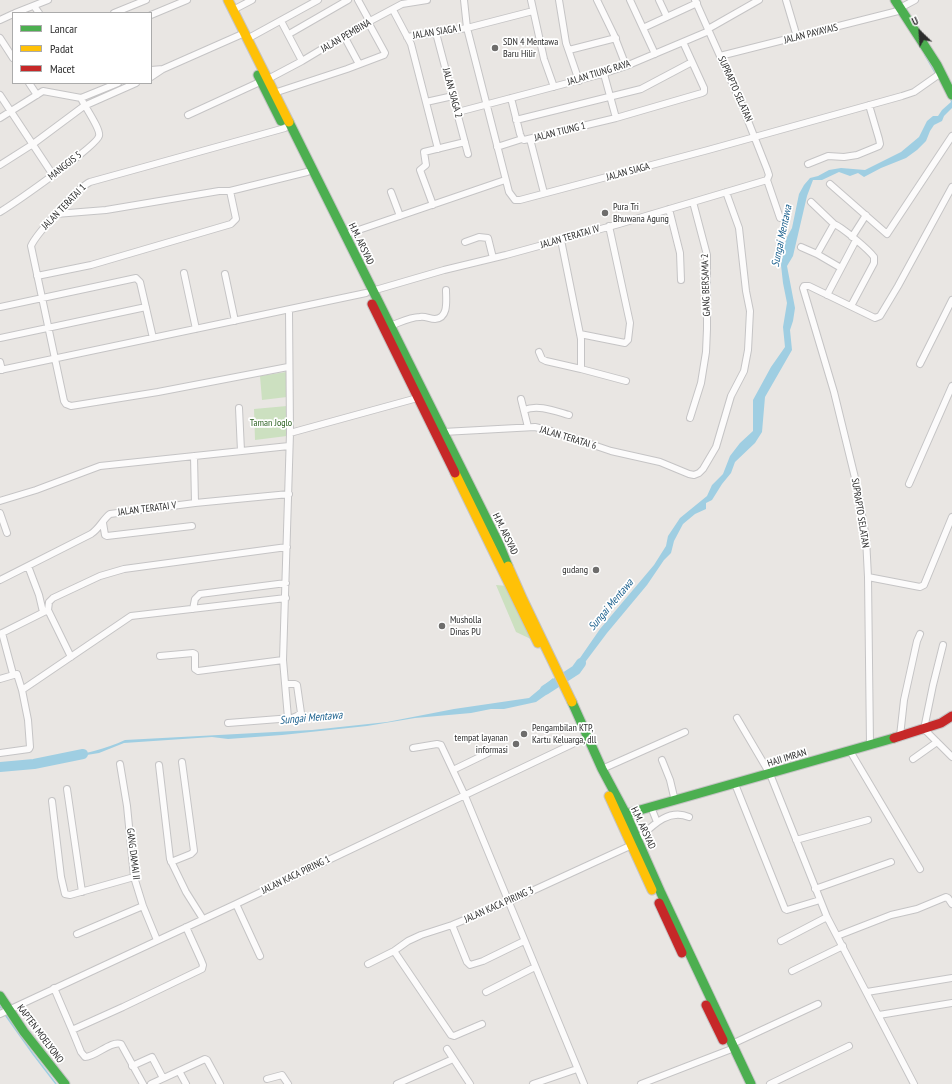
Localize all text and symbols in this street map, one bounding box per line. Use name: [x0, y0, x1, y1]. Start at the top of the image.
legend: [12, 12, 152, 84]
north arrow: [900, 12, 940, 52]
text: U: [909, 14, 920, 29]
street label: JALAN PEMBINA: [319, 17, 373, 55]
text: Lancar: [50, 21, 77, 36]
street label: JALAN SIAGA I: [412, 22, 462, 42]
street label: JALAN PAYAYAIS: [783, 22, 839, 46]
place label: SDN 4 Mentawa Baru Hilir: [503, 36, 558, 60]
text: Padat: [50, 41, 73, 56]
marker: SDN 4 Mentawa Baru Hilir: [490, 43, 500, 53]
street label: SUPRAPTO SELATAN: [715, 54, 755, 124]
street label: JALAN TIUNG RAYA: [566, 58, 632, 88]
text: Macet: [50, 61, 75, 76]
street label: JALAN SIAGA 2: [440, 67, 464, 119]
street label: JALAN TIUNG 1: [533, 120, 587, 144]
street label: MANGGIS 5: [46, 149, 84, 183]
street label: JALAN SIAGA: [605, 160, 651, 184]
street label: JALAN TERATAI 1: [39, 182, 89, 232]
place label: Pura Tri Bhuwana Agung: [613, 201, 669, 224]
water label: Sungai Mentawa: [769, 204, 795, 268]
marker: Pura Tri Bhuwana Agung: [600, 208, 610, 218]
street label: H.M. ARSYAD: [346, 221, 376, 267]
street label: JALAN TERATAI IV: [539, 223, 601, 251]
street label: GANG BERSAMA 2: [699, 254, 713, 316]
park label: Taman Joglo: [250, 417, 292, 429]
street label: JALAN TERATAI 6: [538, 424, 598, 452]
street label: SUPRAPTO SELATAN: [849, 477, 871, 549]
street label: JALAN TERATAI V: [117, 499, 177, 519]
street label: H.M. ARSYAD: [490, 511, 520, 557]
place label: gudang: [562, 564, 588, 576]
marker: gudang: [591, 565, 601, 575]
water label: Sungai Mentawa: [586, 577, 636, 633]
place label: Musholla Dinas PU: [450, 614, 481, 638]
marker: Musholla Dinas PU: [437, 621, 447, 631]
water label: Sungai Mentawa: [279, 709, 343, 727]
place label: Pengambilan KTP, Kartu Keluarga, dll: [532, 722, 596, 746]
marker: Pengambilan KTP, Kartu Keluarga, dll: [519, 729, 529, 739]
place label: tempat layanan informasi: [455, 732, 508, 756]
marker: tempat layanan informasi: [511, 739, 521, 749]
street label: HAJI IMRAN: [766, 746, 808, 770]
street label: H.M. ARSYAD: [628, 805, 658, 851]
street label: GANG DAMAI II: [124, 827, 142, 881]
street label: JALAN KACA PIRING 1: [260, 853, 332, 897]
street label: JALAN KACA PIRING 3: [462, 884, 536, 926]
street label: KAPTEN MOELYONO: [14, 1002, 66, 1066]

